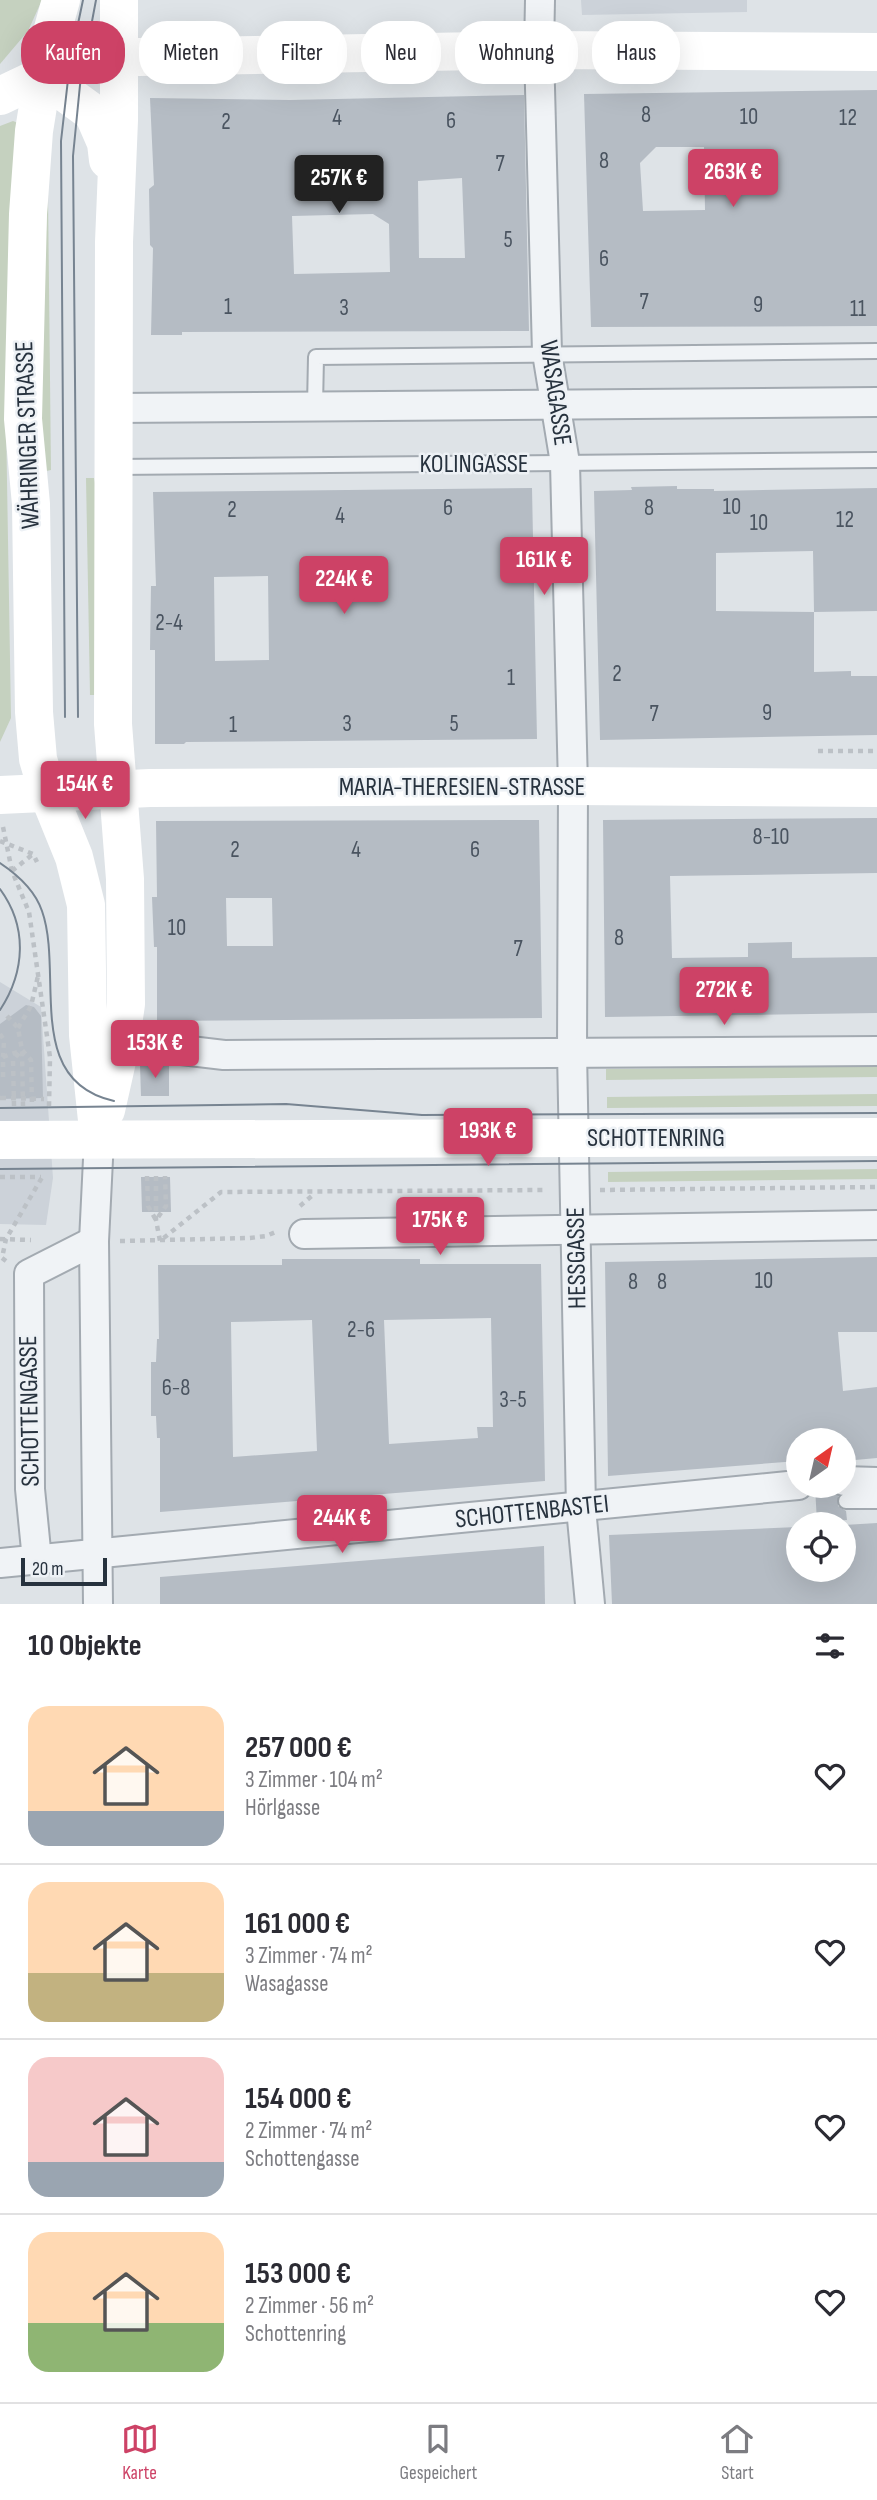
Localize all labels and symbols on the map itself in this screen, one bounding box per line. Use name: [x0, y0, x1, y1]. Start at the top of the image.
house number: 8: [641, 101, 651, 129]
house number: 10: [740, 103, 758, 131]
house number: 4: [332, 104, 342, 132]
house number: 12: [839, 104, 857, 132]
house number: 6: [446, 107, 456, 135]
house number: 2: [221, 108, 231, 136]
house number: 8: [599, 147, 609, 175]
house number: 7: [495, 150, 505, 178]
pin: 263K €: [676, 150, 790, 209]
pin: 257K €: [282, 156, 396, 215]
house number: 5: [503, 226, 513, 254]
house number: 6: [599, 245, 609, 273]
house number: 7: [639, 288, 649, 316]
house number: 9: [753, 291, 763, 319]
house number: 1: [224, 293, 232, 321]
house number: 3: [339, 294, 349, 322]
house number: 11: [850, 295, 866, 323]
street label: WASAGASSE: [532, 338, 578, 448]
street label: WÄHRINGER STRASSE: [9, 340, 47, 530]
street label: KOLINGASSE: [419, 449, 529, 480]
house number: 10: [723, 493, 741, 521]
house number: 6: [443, 494, 453, 522]
house number: 8: [644, 494, 654, 522]
house number: 2: [227, 496, 237, 524]
house number: 4: [335, 502, 345, 530]
house number: 12: [836, 506, 854, 534]
house number: 10: [750, 509, 768, 537]
pin: 161K €: [487, 538, 601, 597]
pin: 224K €: [287, 556, 401, 616]
house number: 2-4: [155, 609, 183, 637]
house number: 2: [612, 660, 622, 688]
house number: 1: [507, 664, 515, 692]
house number: 9: [762, 699, 772, 727]
house number: 7: [649, 700, 659, 728]
house number: 3: [342, 710, 352, 738]
house number: 5: [449, 710, 459, 738]
house number: 1: [229, 711, 237, 739]
pin: 154K €: [28, 762, 142, 821]
street label: MARIA-THERESIEN-STRASSE: [339, 772, 585, 803]
house number: 8-10: [753, 823, 789, 851]
house number: 2: [230, 836, 240, 864]
house number: 4: [351, 836, 361, 864]
house number: 6: [470, 836, 480, 864]
house number: 10: [168, 914, 186, 942]
house number: 8: [614, 924, 624, 952]
house number: 7: [513, 935, 523, 963]
pin: 272K €: [667, 968, 781, 1027]
pin: 153K €: [98, 1020, 212, 1080]
pin: 193K €: [431, 1108, 545, 1168]
street label: SCHOTTENRING: [587, 1123, 725, 1154]
pin: 175K €: [383, 1198, 497, 1257]
street label: HESSGASSE: [561, 1207, 593, 1309]
house number: 10: [755, 1267, 773, 1295]
house number: 8: [628, 1268, 638, 1296]
house number: 8: [657, 1268, 667, 1296]
house number: 2-6: [347, 1316, 375, 1344]
street label: SCHOTTENGASSE: [13, 1335, 47, 1487]
house number: 6-8: [162, 1374, 190, 1402]
house number: 3-5: [499, 1386, 527, 1414]
north arrow: [786, 1428, 856, 1498]
street label: SCHOTTENBASTEI: [454, 1489, 610, 1535]
pin: 244K €: [285, 1496, 399, 1555]
scale bar: [21, 1555, 107, 1587]

